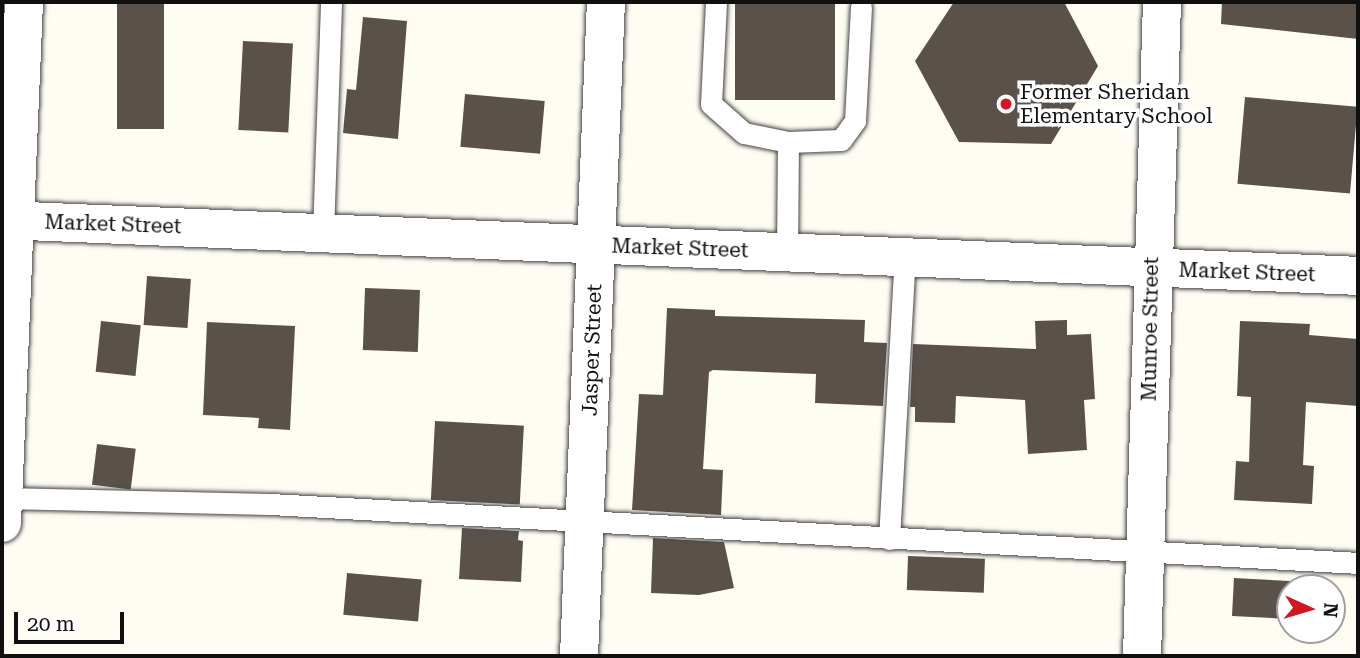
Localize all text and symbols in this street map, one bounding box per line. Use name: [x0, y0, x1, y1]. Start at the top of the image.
place label: Former Sheridan Elementary School: [1020, 79, 1213, 129]
marker: Former Sheridan Elementary School: [998, 96, 1014, 112]
street label: Market Street: [44, 209, 182, 239]
street label: Market Street: [611, 233, 749, 263]
street label: Munroe Street: [1136, 256, 1164, 402]
street label: Market Street: [1178, 257, 1316, 287]
street label: Jasper Street: [577, 284, 607, 416]
north arrow: [1276, 574, 1346, 644]
scale bar: [18, 598, 128, 642]
text: N: [1318, 602, 1342, 618]
text: 20 m: [27, 612, 75, 636]

